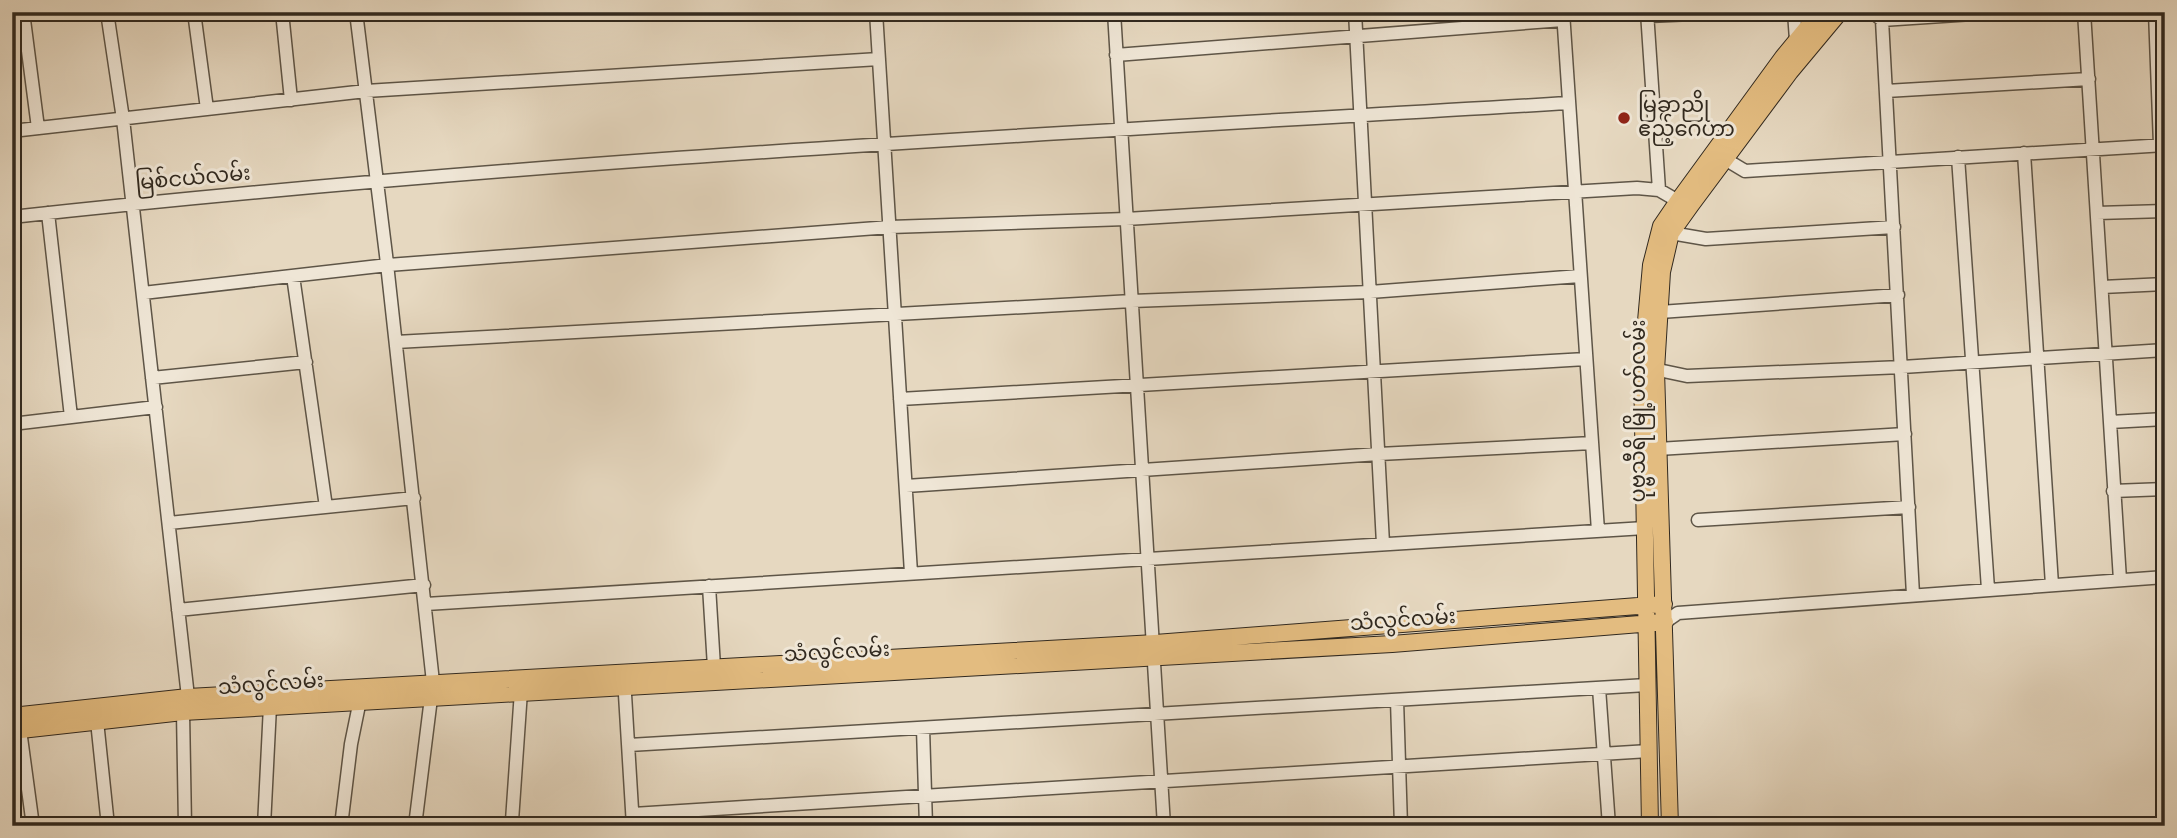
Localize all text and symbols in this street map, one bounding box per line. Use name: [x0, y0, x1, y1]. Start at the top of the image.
place label: မြခွာညို ဧည့်ဂေဟာ: [1638, 89, 1735, 146]
marker: မြခွာညို ဧည့်ဂေဟာ: [1616, 110, 1632, 126]
street label: မြစ်ငယ်လမ်း: [134, 157, 252, 199]
street label: ပုဗ္ဗသီရိ မြို့ပတ်လမ်း: [1622, 320, 1655, 502]
street label: သံလွင်လမ်း: [1349, 600, 1457, 639]
street label: သံလွင်လမ်း: [783, 633, 891, 670]
street label: သံလွင်လမ်း: [217, 664, 325, 703]

